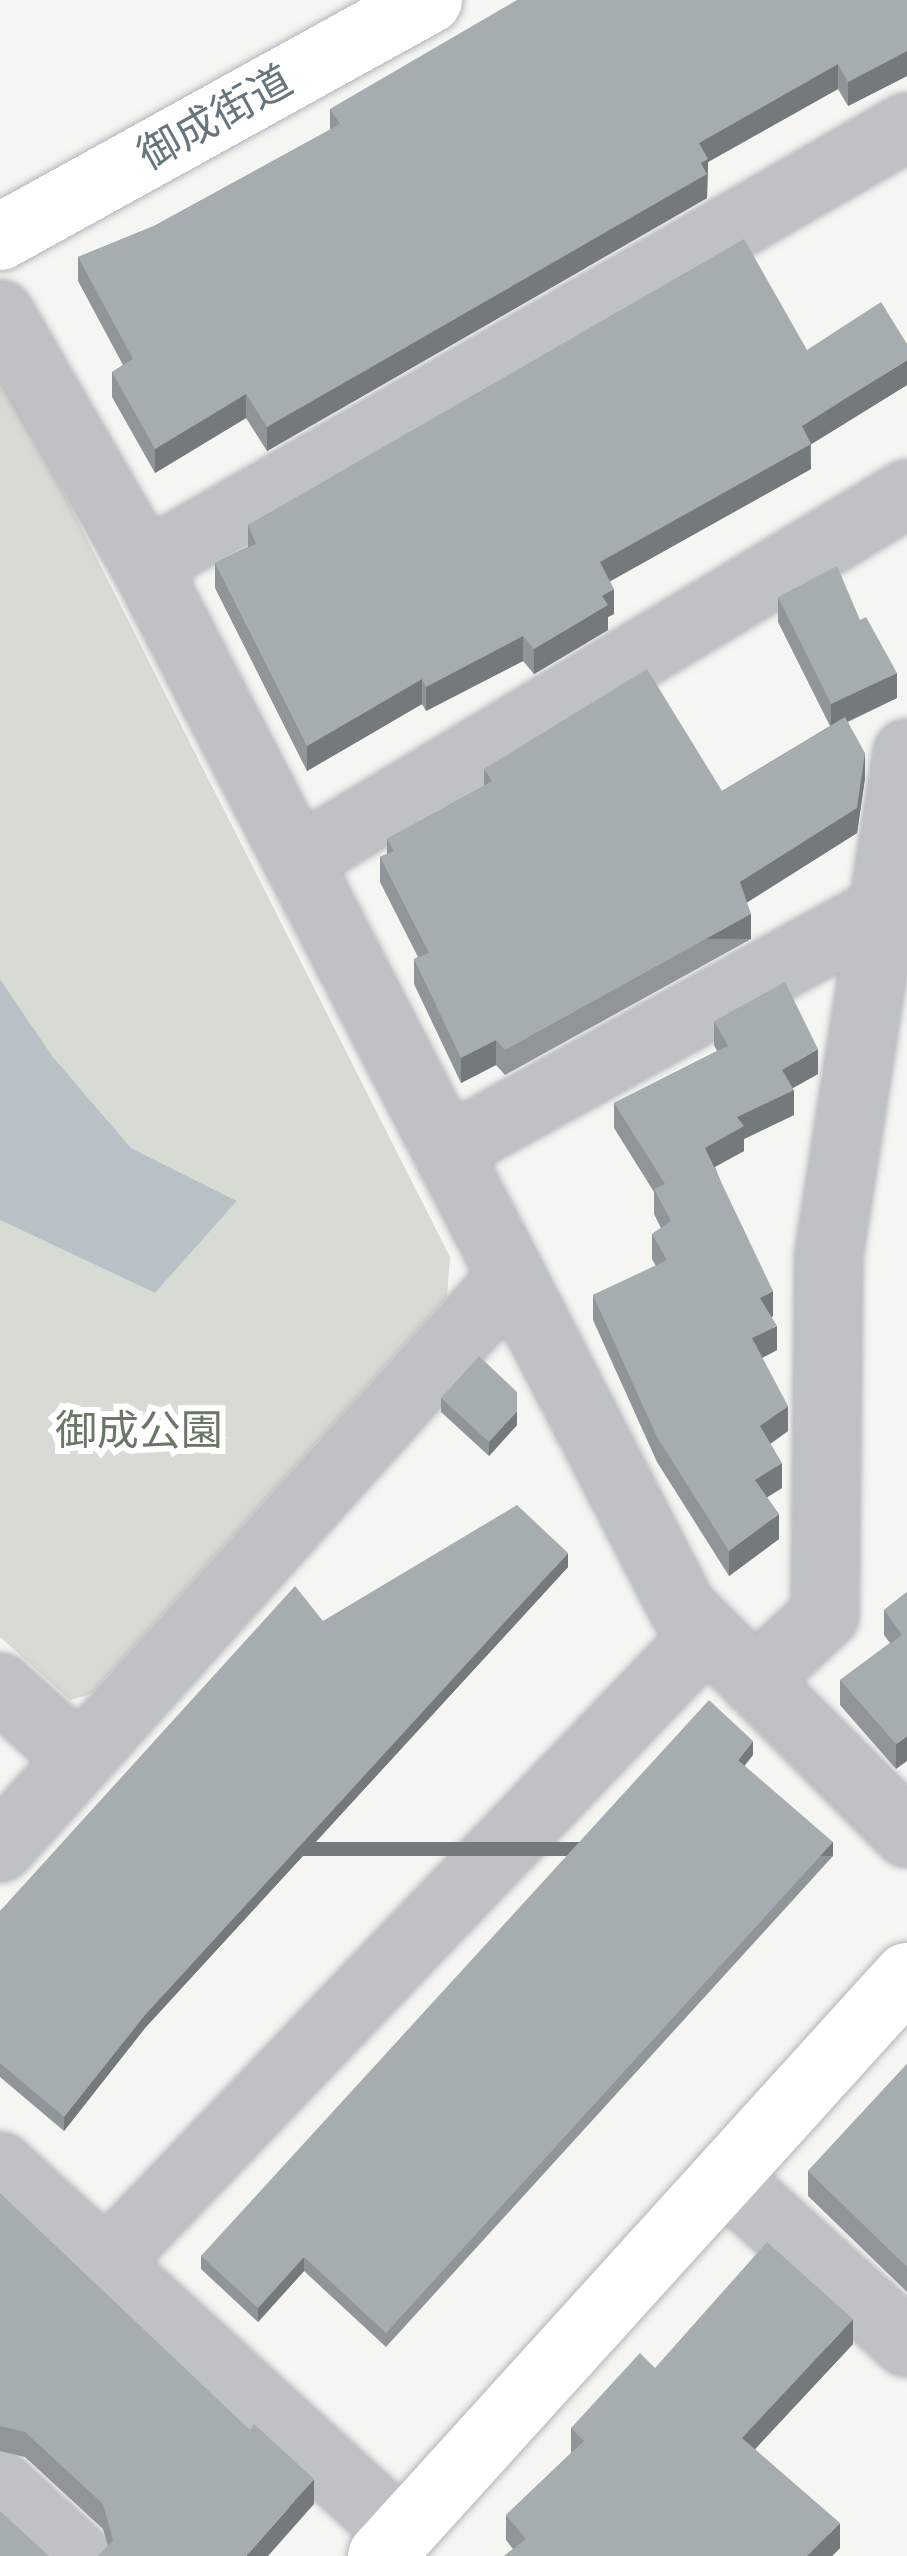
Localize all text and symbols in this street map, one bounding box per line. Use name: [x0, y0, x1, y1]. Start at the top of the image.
street label: 御成街道: [129, 55, 301, 181]
park label: 御成公園: [55, 1406, 223, 1456]

